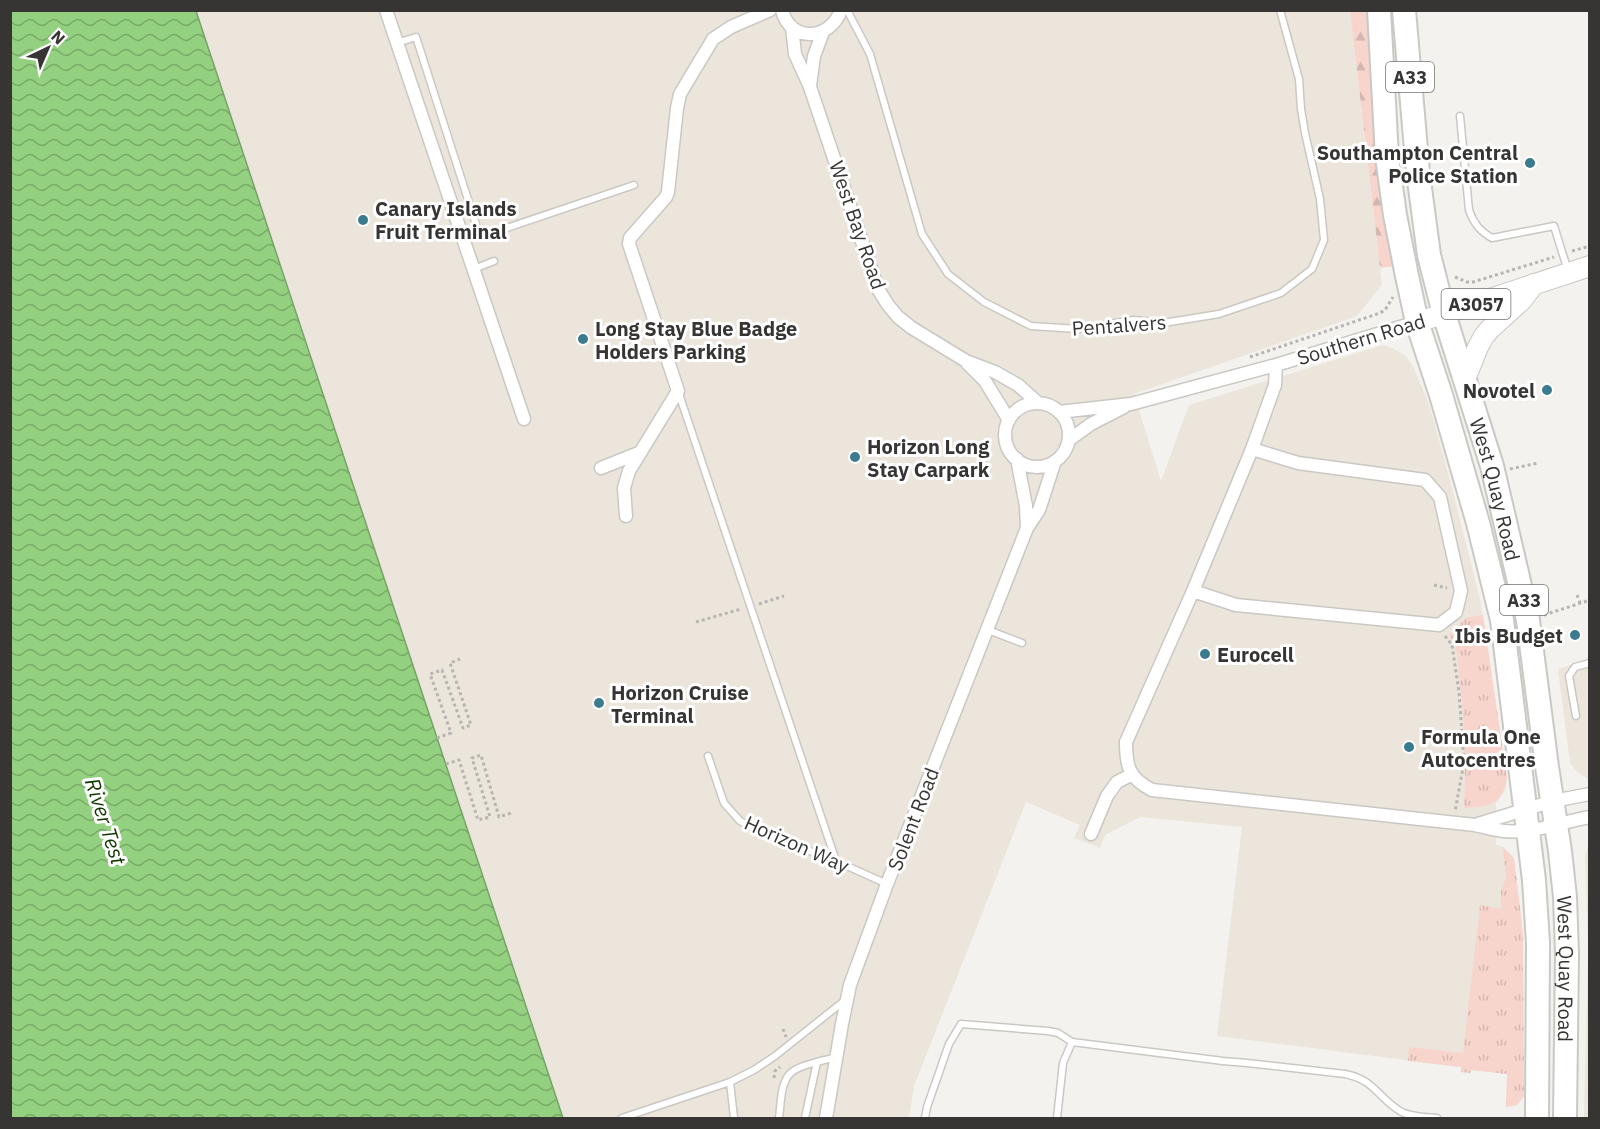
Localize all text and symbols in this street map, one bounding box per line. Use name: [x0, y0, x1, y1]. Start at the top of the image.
north arrow: [18, 18, 78, 78]
text: N: [47, 26, 70, 48]
road number: A33: [1386, 62, 1434, 92]
place label: Southampton Central Police Station: [1317, 139, 1518, 189]
marker: Southampton Central Police Station: [1523, 156, 1537, 170]
street label: West Bay Road: [823, 157, 893, 293]
place label: Canary Islands Fruit Terminal: [375, 195, 517, 245]
marker: Canary Islands Fruit Terminal: [356, 213, 370, 227]
road number: A3057: [1442, 289, 1510, 319]
street label: Southern Road: [1293, 307, 1429, 371]
street label: Pentalvers: [1071, 308, 1167, 342]
place label: Long Stay Blue Badge Holders Parking: [595, 315, 797, 365]
marker: Long Stay Blue Badge Holders Parking: [576, 332, 590, 346]
place label: Novotel: [1463, 377, 1535, 404]
marker: Novotel: [1540, 383, 1554, 397]
street label: West Quay Road: [1464, 414, 1527, 563]
place label: Horizon Long Stay Carpark: [867, 433, 990, 483]
marker: Horizon Long Stay Carpark: [848, 450, 862, 464]
road number: A33: [1500, 585, 1548, 615]
place label: Ibis Budget: [1454, 622, 1563, 649]
marker: Ibis Budget: [1568, 628, 1582, 642]
place label: Eurocell: [1217, 641, 1294, 668]
marker: Eurocell: [1198, 647, 1212, 661]
place label: Horizon Cruise Terminal: [611, 679, 749, 729]
marker: Horizon Cruise Terminal: [592, 696, 606, 710]
place label: Formula One Autocentres: [1421, 723, 1541, 773]
marker: Formula One Autocentres: [1402, 740, 1416, 754]
street label: Solent Road: [881, 764, 945, 874]
water label: River Test: [79, 774, 134, 869]
street label: Horizon Way: [740, 809, 854, 879]
street label: West Quay Road: [1551, 895, 1581, 1042]

